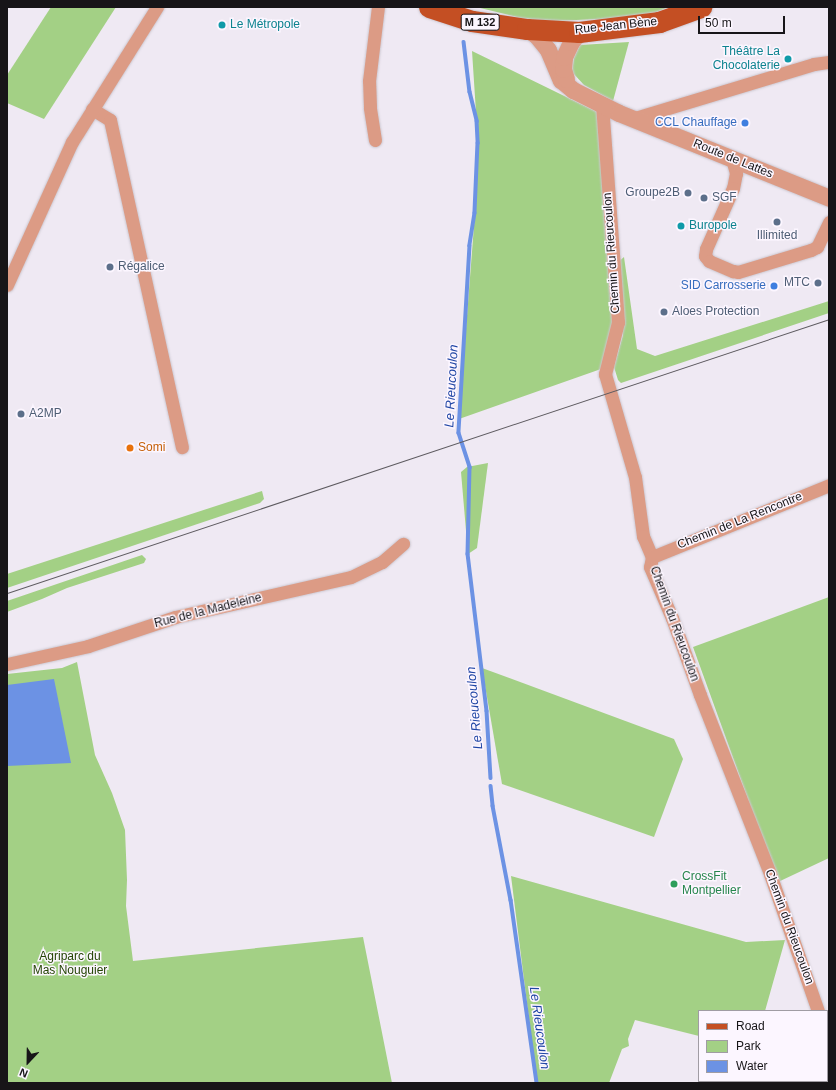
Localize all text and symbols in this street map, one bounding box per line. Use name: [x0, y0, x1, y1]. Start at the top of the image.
scale bar: [700, 8, 787, 34]
road number: M 132: [460, 13, 500, 31]
street label: Rue Jean Bène: [574, 15, 658, 37]
text: 50 m: [705, 16, 732, 30]
place label: Le Métropole: [230, 18, 300, 32]
marker: Le Métropole: [217, 20, 227, 30]
place label: Théâtre La Chocolaterie: [713, 45, 780, 73]
marker: Théâtre La Chocolaterie: [783, 54, 793, 64]
place label: CCL Chauffage: [654, 116, 737, 130]
marker: CCL Chauffage: [740, 118, 750, 128]
street label: Route de Lattes: [691, 136, 775, 182]
place label: Groupe2B: [625, 186, 680, 200]
marker: Groupe2B: [683, 188, 693, 198]
place label: SGF: [712, 191, 737, 205]
street label: Chemin du Rieucoulon: [601, 192, 623, 314]
marker: SGF: [699, 193, 709, 203]
marker: Illimited: [772, 217, 782, 227]
place label: Buropole: [689, 219, 737, 233]
marker: Buropole: [676, 221, 686, 231]
place label: Illimited: [757, 229, 797, 243]
place label: Régalice: [118, 260, 165, 274]
marker: Régalice: [105, 262, 115, 272]
place label: MTC: [784, 276, 810, 290]
marker: MTC: [813, 278, 823, 288]
place label: SID Carrosserie: [681, 279, 766, 293]
marker: SID Carrosserie: [769, 281, 779, 291]
place label: Aloes Protection: [672, 305, 759, 319]
marker: Aloes Protection: [659, 307, 669, 317]
water label: Le Rieucoulon: [442, 344, 462, 428]
place label: A2MP: [29, 407, 62, 421]
marker: A2MP: [16, 409, 26, 419]
place label: Somi: [138, 441, 165, 455]
marker: Somi: [125, 443, 135, 453]
street label: Chemin de La Rencontre: [675, 489, 805, 553]
street label: Chemin du Rieucoulon: [646, 564, 702, 684]
street label: Rue de la Madeleine: [153, 591, 263, 631]
water label: Le Rieucoulon: [464, 666, 486, 750]
street label: Chemin du Rieucoulon: [761, 867, 817, 987]
place label: CrossFit Montpellier: [682, 870, 741, 898]
marker: CrossFit Montpellier: [669, 879, 679, 889]
park label: Agriparc du Mas Nouguier: [33, 950, 107, 978]
water label: Le Rieucoulon: [525, 986, 553, 1070]
legend: [698, 1010, 828, 1082]
text: Road: [736, 1019, 765, 1033]
text: Park: [736, 1039, 761, 1053]
north arrow: [8, 1042, 48, 1082]
text: Water: [736, 1059, 768, 1073]
text: N: [18, 1066, 29, 1080]

